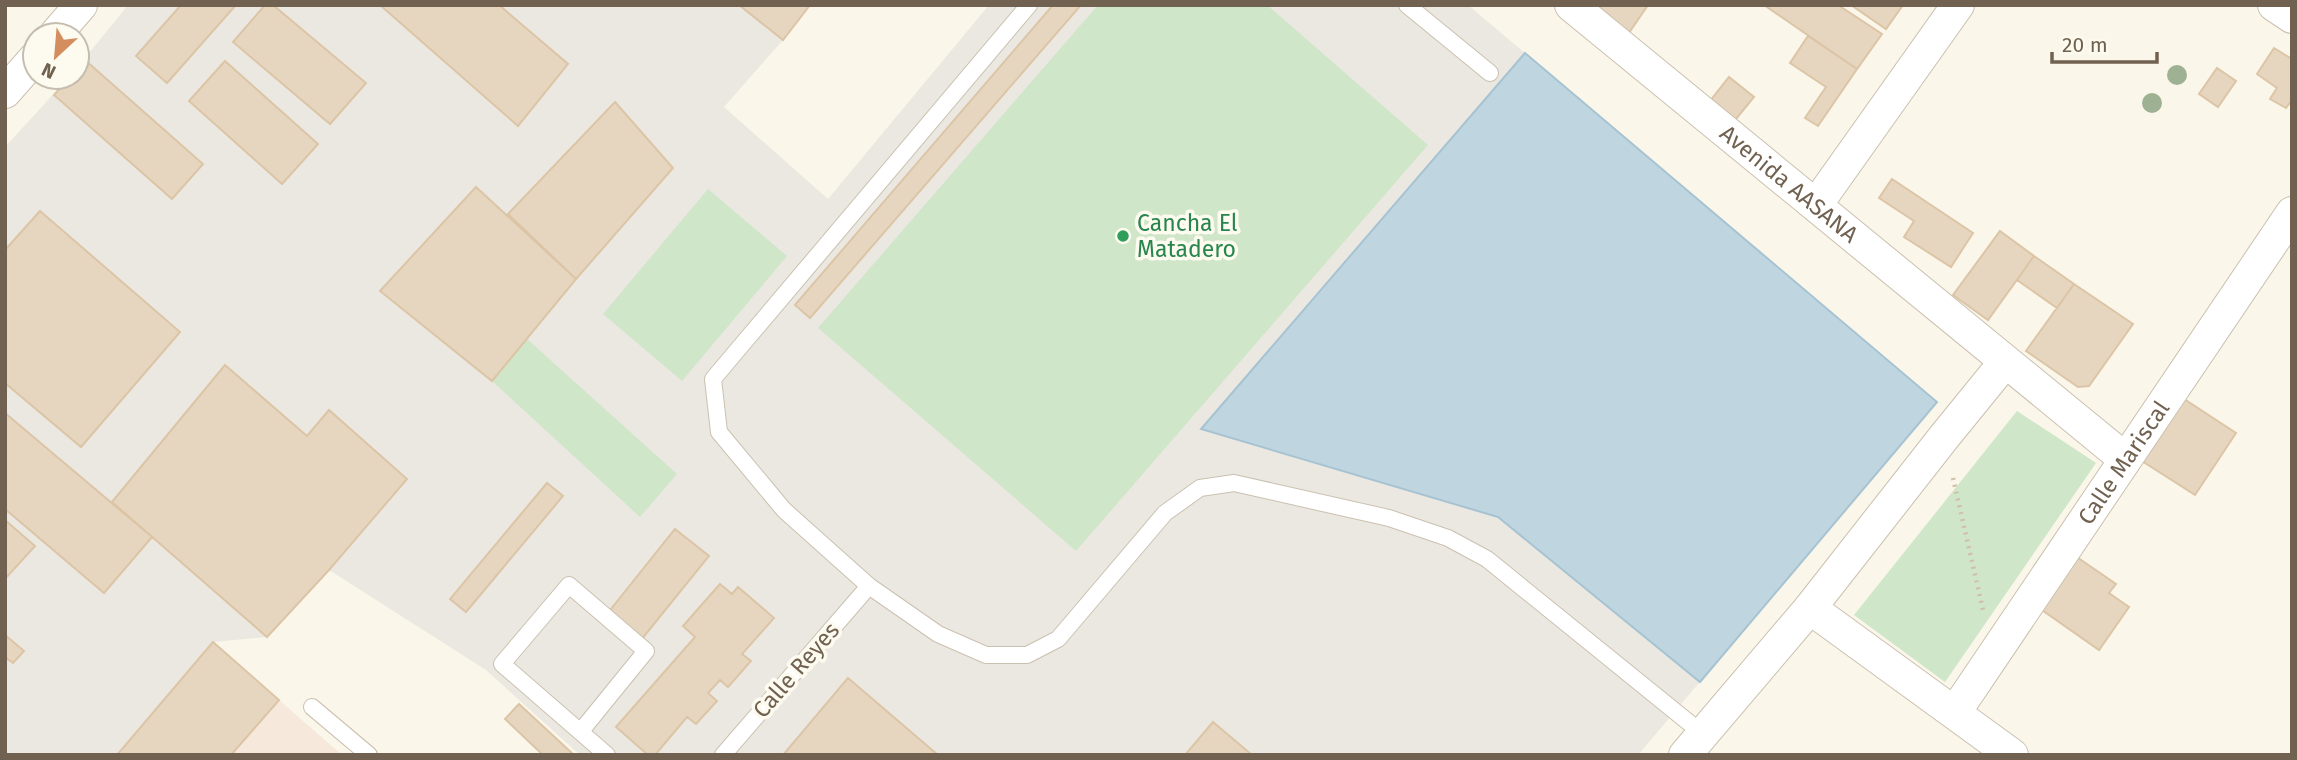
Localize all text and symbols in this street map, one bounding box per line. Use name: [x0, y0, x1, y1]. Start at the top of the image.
north arrow: [21, 21, 91, 91]
scale bar: [2052, 21, 2157, 65]
text: 20 m: [2062, 32, 2108, 58]
text: N: [38, 58, 59, 84]
street label: Avenida AASANA: [1714, 119, 1864, 249]
place label: Cancha El Matadero: [1137, 209, 1238, 263]
marker: Cancha El Matadero: [1115, 228, 1131, 244]
street label: Calle Mariscal: [2072, 395, 2175, 530]
street label: Calle Reyes: [747, 616, 845, 724]

